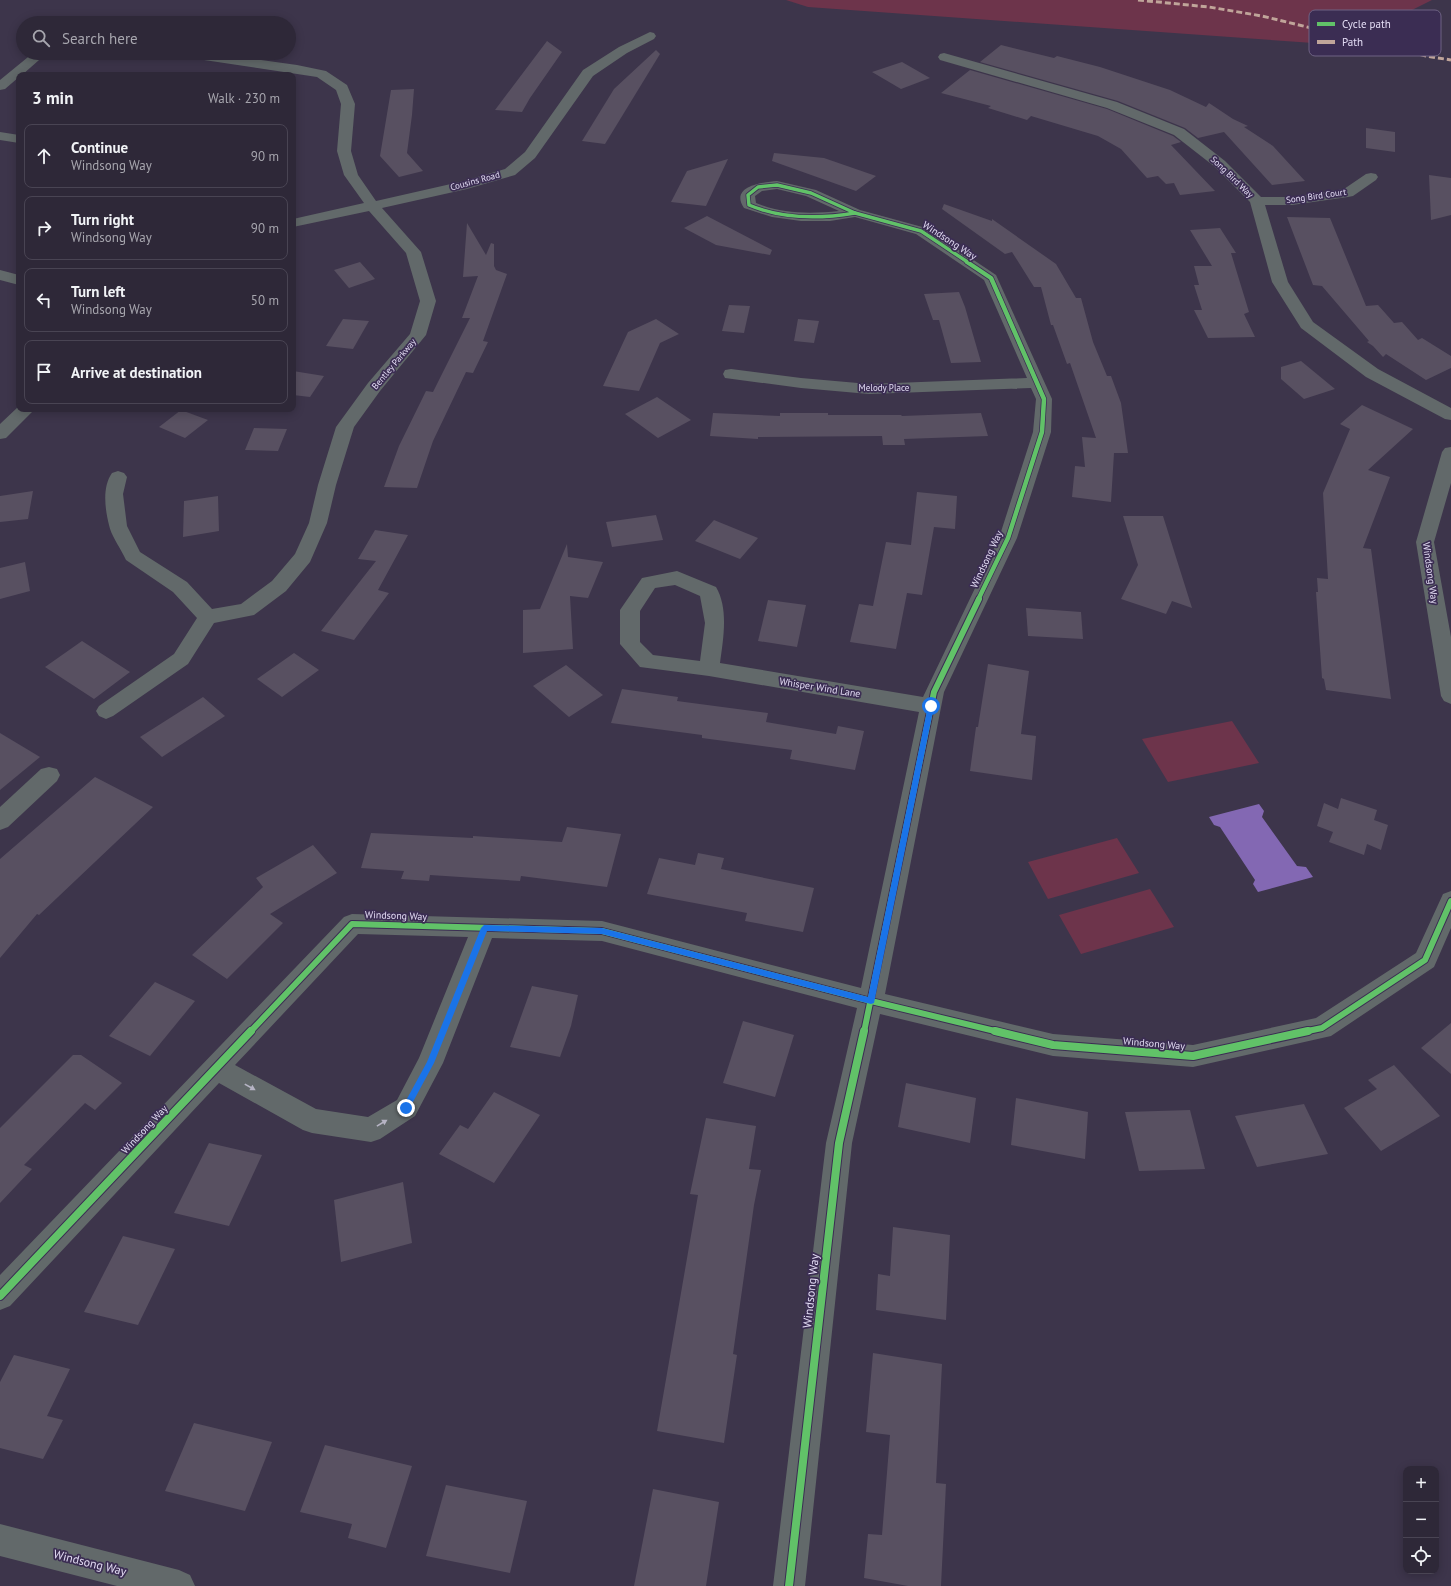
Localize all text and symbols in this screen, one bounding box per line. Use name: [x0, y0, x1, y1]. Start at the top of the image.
legend: [1309, 10, 1441, 56]
search box: [16, 16, 296, 60]
text: Cycle path: [1342, 17, 1391, 31]
icon: search: [30, 27, 52, 49]
text: Search here: [62, 29, 138, 48]
text: Path: [1342, 35, 1363, 49]
text: 3 min: [32, 87, 73, 109]
text: Walk · 230 m: [208, 90, 280, 107]
text: Continue: [71, 138, 128, 157]
icon: ahead: [33, 145, 55, 167]
text: 90 m: [251, 148, 279, 165]
street label: Song Bird Way: [1209, 153, 1257, 200]
text: Windsong Way: [71, 157, 152, 174]
street label: Cousins Road: [449, 169, 501, 192]
street label: Song Bird Court: [1285, 186, 1347, 205]
text: Turn right: [71, 210, 134, 229]
icon: right: [33, 217, 55, 239]
street label: Windsong Way: [920, 218, 980, 263]
text: 90 m: [251, 220, 279, 237]
text: Windsong Way: [71, 229, 152, 246]
text: Turn left: [71, 282, 125, 301]
icon: left: [33, 289, 55, 311]
text: 50 m: [251, 292, 279, 309]
text: Windsong Way: [71, 301, 152, 318]
street label: Bentley Parkway: [369, 335, 419, 391]
icon: arrive: [33, 361, 55, 383]
text: Arrive at destination: [71, 363, 202, 382]
street label: Melody Place: [859, 382, 910, 393]
street label: Windsong Way: [967, 528, 1006, 590]
street label: Windsong Way: [1420, 541, 1441, 605]
street label: Whisper Wind Lane: [778, 675, 861, 700]
route start: [922, 697, 940, 715]
street label: Windsong Way: [365, 908, 428, 923]
street label: Windsong Way: [1122, 1034, 1186, 1053]
one-way arrow: [244, 1083, 256, 1090]
route end: [397, 1099, 415, 1117]
street label: Windsong Way: [118, 1102, 171, 1157]
one-way arrow: [376, 1119, 388, 1126]
street label: Windsong Way: [799, 1253, 822, 1329]
map controls: [1403, 1466, 1439, 1574]
button: +: [1403, 1466, 1439, 1502]
button: −: [1403, 1502, 1439, 1538]
button: locate: [1403, 1538, 1439, 1574]
street label: Windsong Way: [52, 1546, 129, 1579]

